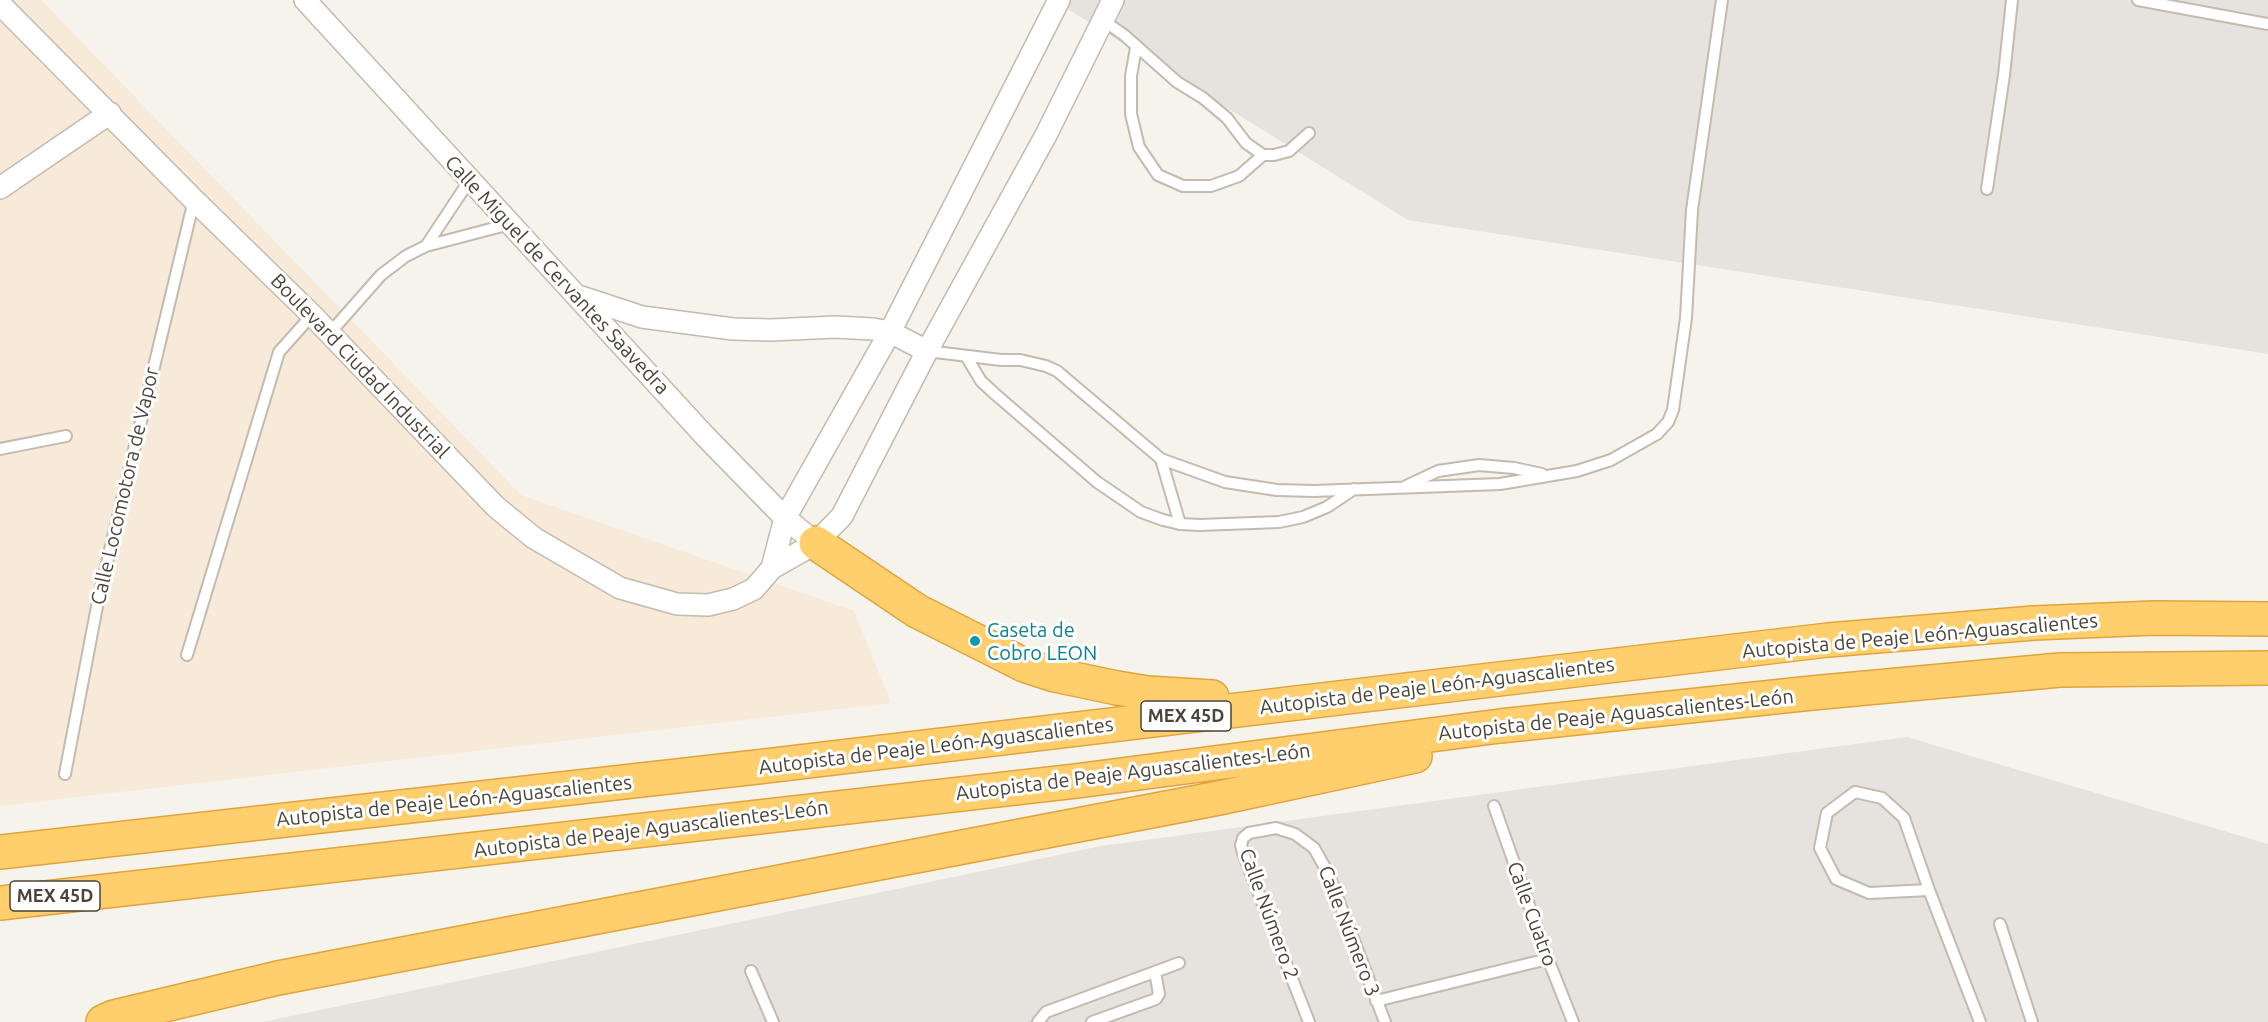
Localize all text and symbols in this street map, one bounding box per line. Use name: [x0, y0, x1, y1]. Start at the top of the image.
street label: Calle Miguel de Cervantes Saavedra: [440, 150, 674, 400]
street label: Boulevard Ciudad Industrial: [266, 269, 454, 463]
street label: Calle Locomotora de Vapor: [86, 365, 164, 607]
street label: Autopista de Peaje León-Aguascalientes: [1741, 608, 2099, 664]
place label: Caseta de Cobro LEON: [987, 618, 1097, 665]
marker: Caseta de Cobro LEON: [968, 634, 982, 648]
street label: Autopista de Peaje León-Aguascalientes: [1258, 652, 1616, 720]
street label: Autopista de Peaje Aguascalientes-León: [1437, 684, 1795, 746]
road number: MEX 45D: [1141, 701, 1231, 731]
street label: Autopista de Peaje León-Aguascalientes: [757, 712, 1115, 780]
street label: Autopista de Peaje Aguascalientes-León: [954, 738, 1312, 806]
street label: Autopista de Peaje León-Aguascalientes: [275, 770, 633, 832]
street label: Autopista de Peaje Aguascalientes-León: [472, 795, 830, 863]
street label: Calle Número 2: [1234, 845, 1304, 983]
street label: Calle Cuatro: [1502, 858, 1562, 970]
street label: Calle Número 3: [1313, 862, 1385, 1000]
road number: MEX 45D: [10, 881, 100, 911]

